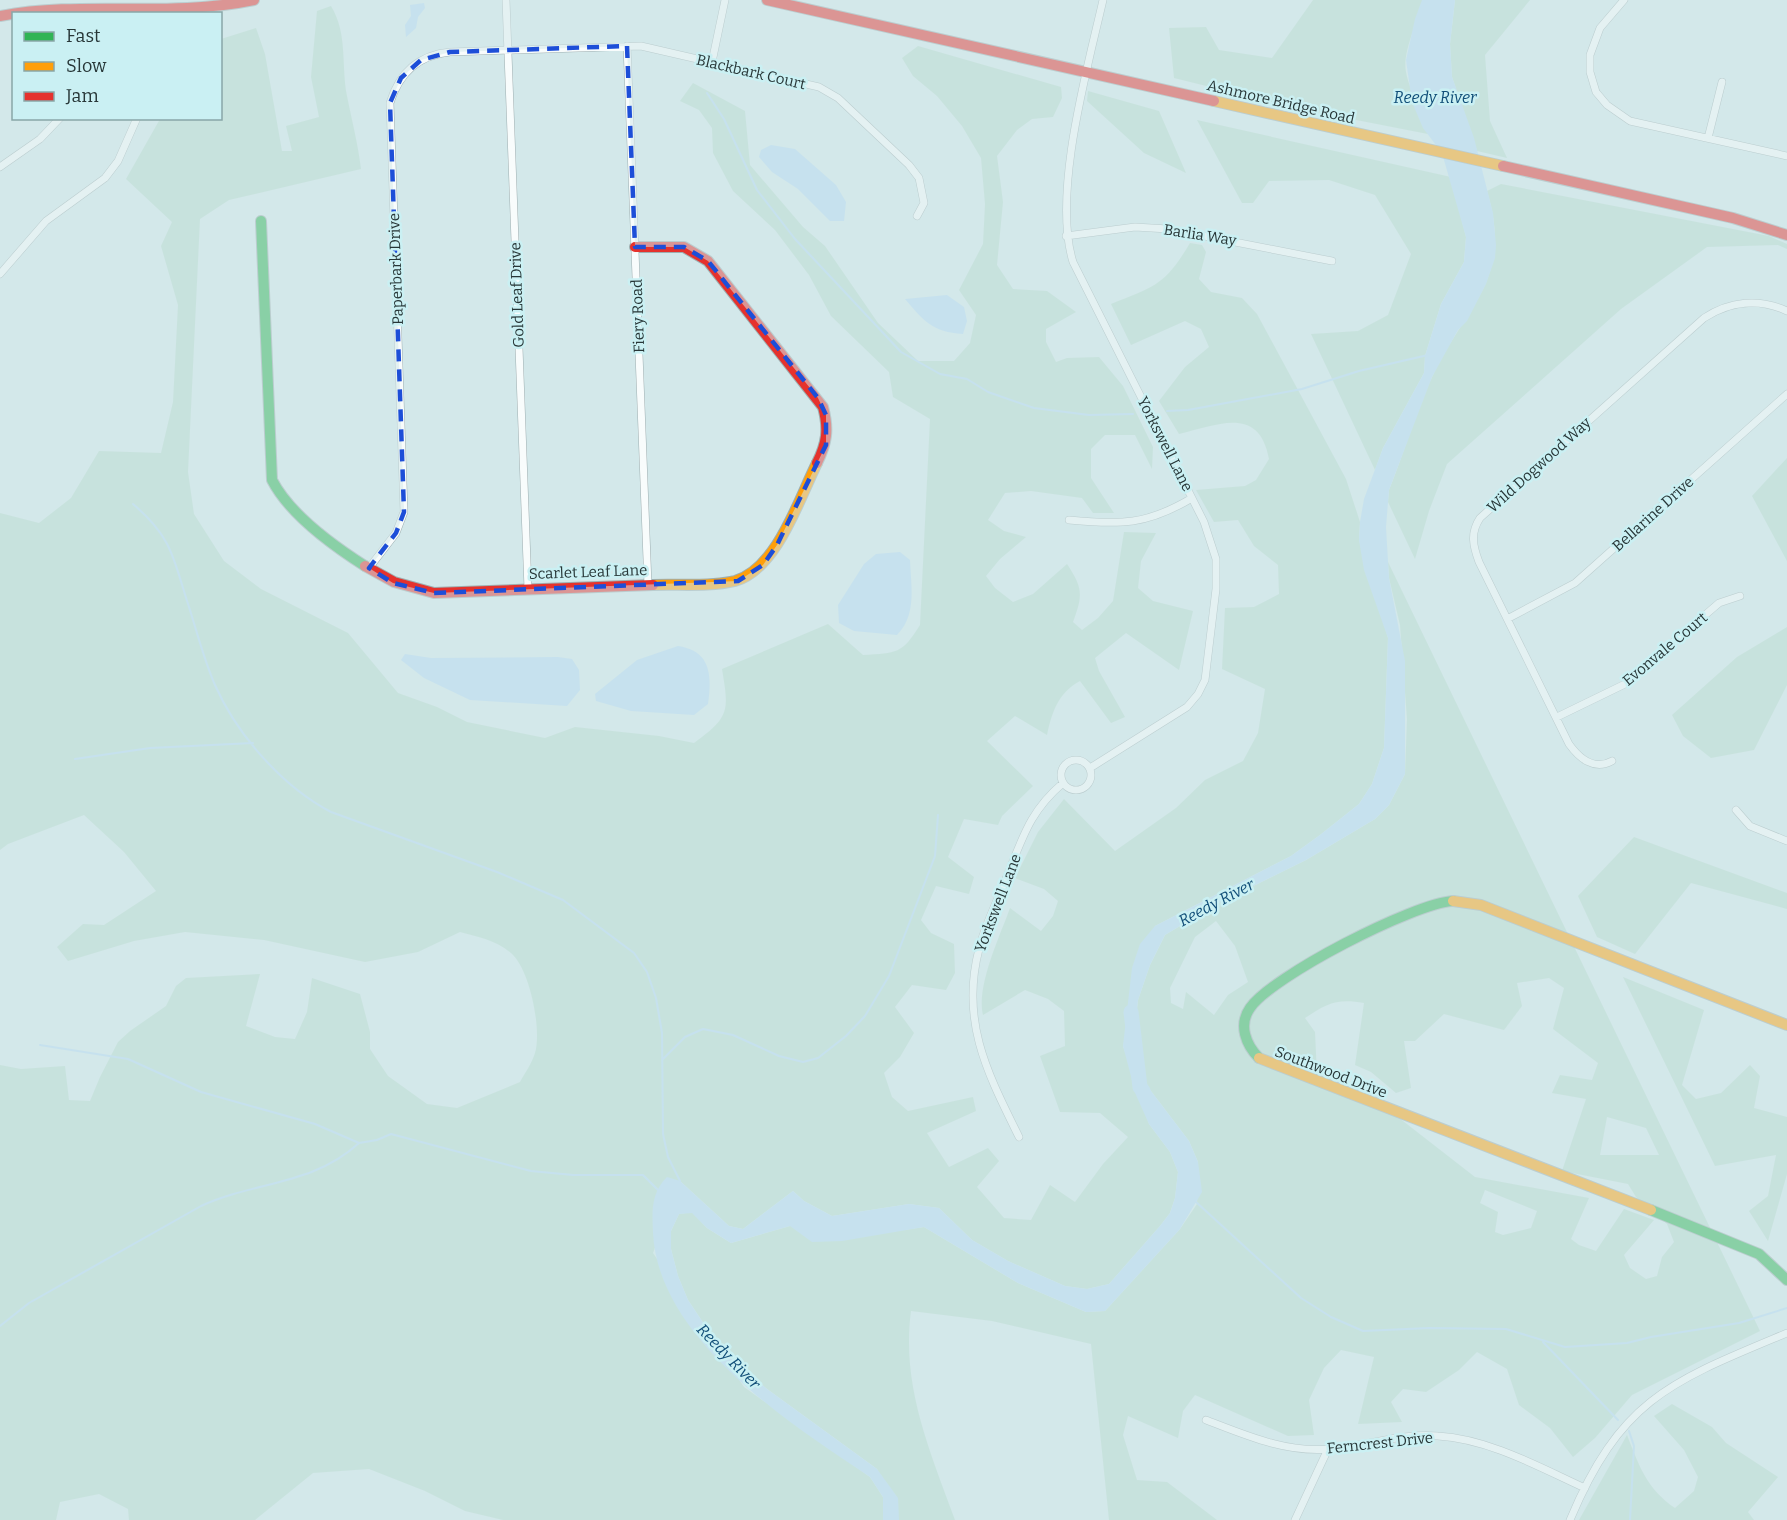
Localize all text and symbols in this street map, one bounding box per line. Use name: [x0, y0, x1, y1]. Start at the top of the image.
legend: [12, 12, 222, 120]
text: Fast: [66, 25, 101, 47]
street label: Blackbark Court: [695, 51, 808, 93]
text: Slow: [66, 55, 107, 77]
street label: Ashmore Bridge Road: [1205, 76, 1357, 128]
text: Jam: [65, 85, 99, 107]
water label: Reedy River: [1394, 88, 1478, 107]
street label: Paperbark Drive: [385, 213, 407, 325]
street label: Barlia Way: [1162, 220, 1238, 250]
street label: Gold Leaf Drive: [506, 242, 528, 348]
street label: Fiery Road: [628, 279, 648, 353]
street label: Yorkswell Lane: [1133, 394, 1197, 494]
street label: Wild Dogwood Way: [1483, 414, 1595, 516]
street label: Bellarine Drive: [1609, 473, 1697, 555]
street label: Scarlet Leaf Lane: [528, 561, 648, 583]
street label: Evonvale Court: [1619, 608, 1711, 690]
street label: Yorkswell Lane: [971, 851, 1025, 955]
water label: Reedy River: [1175, 874, 1259, 930]
street label: Southwood Drive: [1272, 1042, 1390, 1102]
water label: Reedy River: [693, 1320, 765, 1394]
street label: Ferncrest Drive: [1326, 1428, 1434, 1458]

